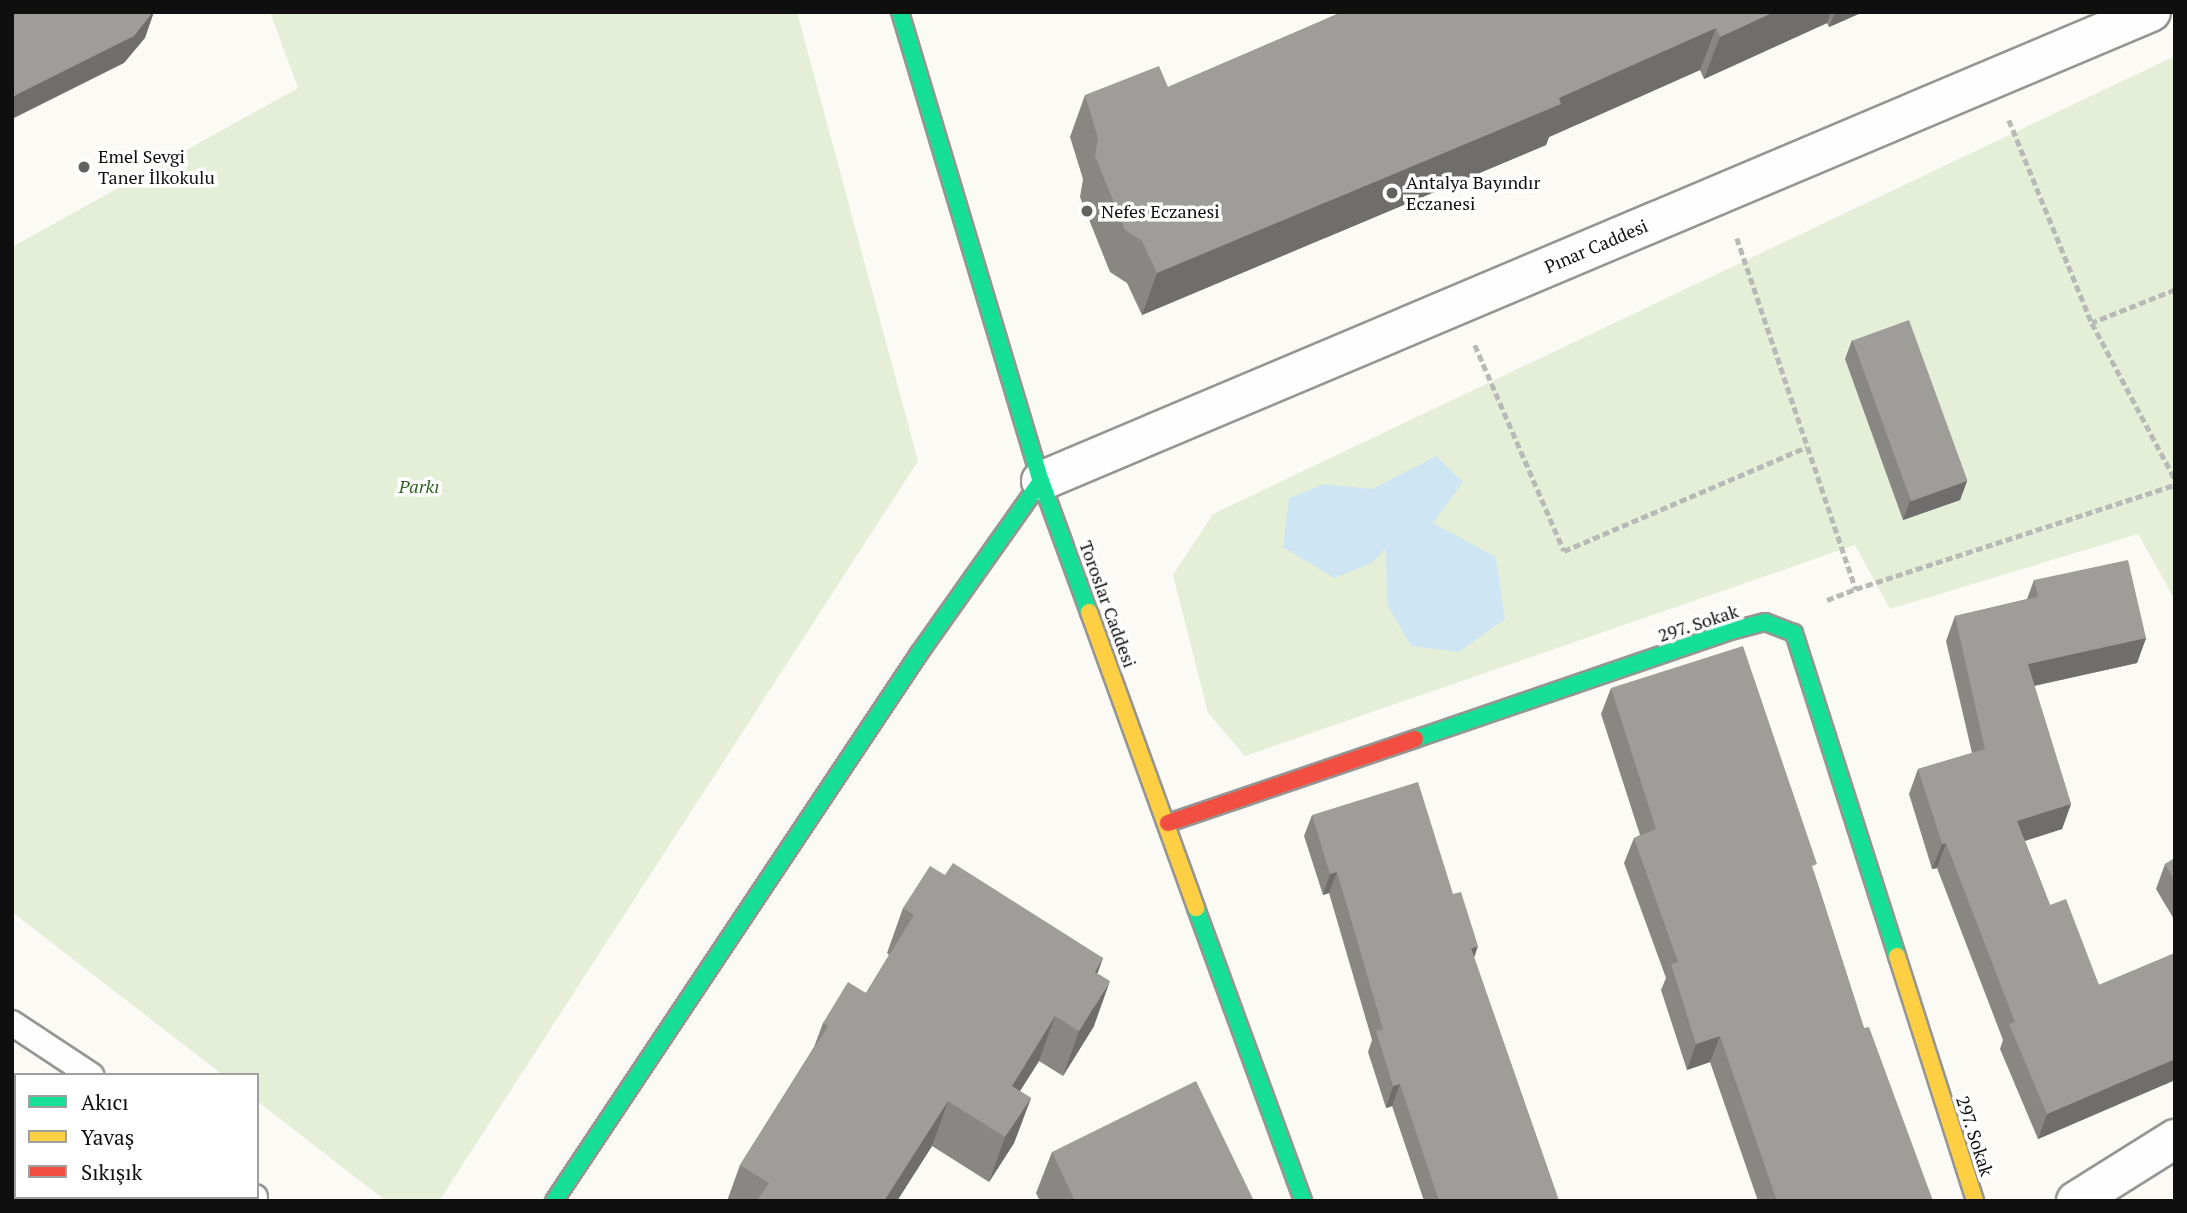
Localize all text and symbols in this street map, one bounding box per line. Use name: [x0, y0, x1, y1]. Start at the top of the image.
place label: Emel Sevgi Taner İlkokulu: [98, 146, 215, 188]
marker: Emel Sevgi Taner İlkokulu: [76, 159, 92, 175]
place label: Antalya Bayındır Eczanesi: [1406, 172, 1540, 214]
marker: Antalya Bayındır Eczanesi: [1384, 185, 1400, 201]
place label: Nefes Eczanesi: [1101, 200, 1220, 222]
marker: Nefes Eczanesi: [1079, 203, 1095, 219]
street label: Pınar Caddesi: [1541, 215, 1651, 277]
park label: Parkı: [399, 475, 439, 497]
street label: Toroslar Caddesi: [1075, 538, 1141, 670]
street label: 297. Sokak: [1655, 600, 1741, 646]
legend: [14, 1073, 259, 1199]
text: Akıcı: [81, 1088, 129, 1116]
street label: 297. Sokak: [1952, 1093, 1998, 1179]
text: Yavaş: [81, 1123, 134, 1151]
text: Sıkışık: [81, 1158, 142, 1186]

